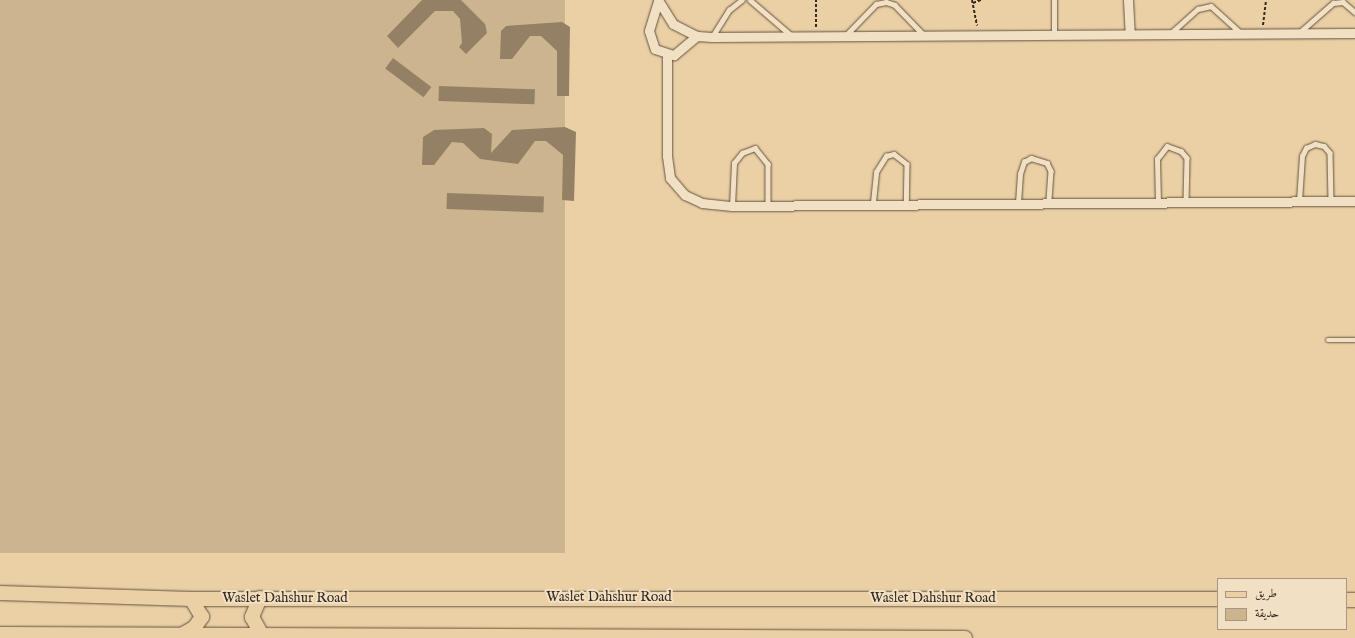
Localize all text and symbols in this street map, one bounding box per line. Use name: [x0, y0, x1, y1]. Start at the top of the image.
legend: [1217, 578, 1347, 630]
text: طريق: [1255, 586, 1277, 601]
street label: Waslet Dahshur Road: [546, 589, 672, 605]
street label: Waslet Dahshur Road: [222, 590, 348, 606]
street label: Waslet Dahshur Road: [870, 590, 996, 606]
text: حديقة: [1255, 606, 1279, 621]

